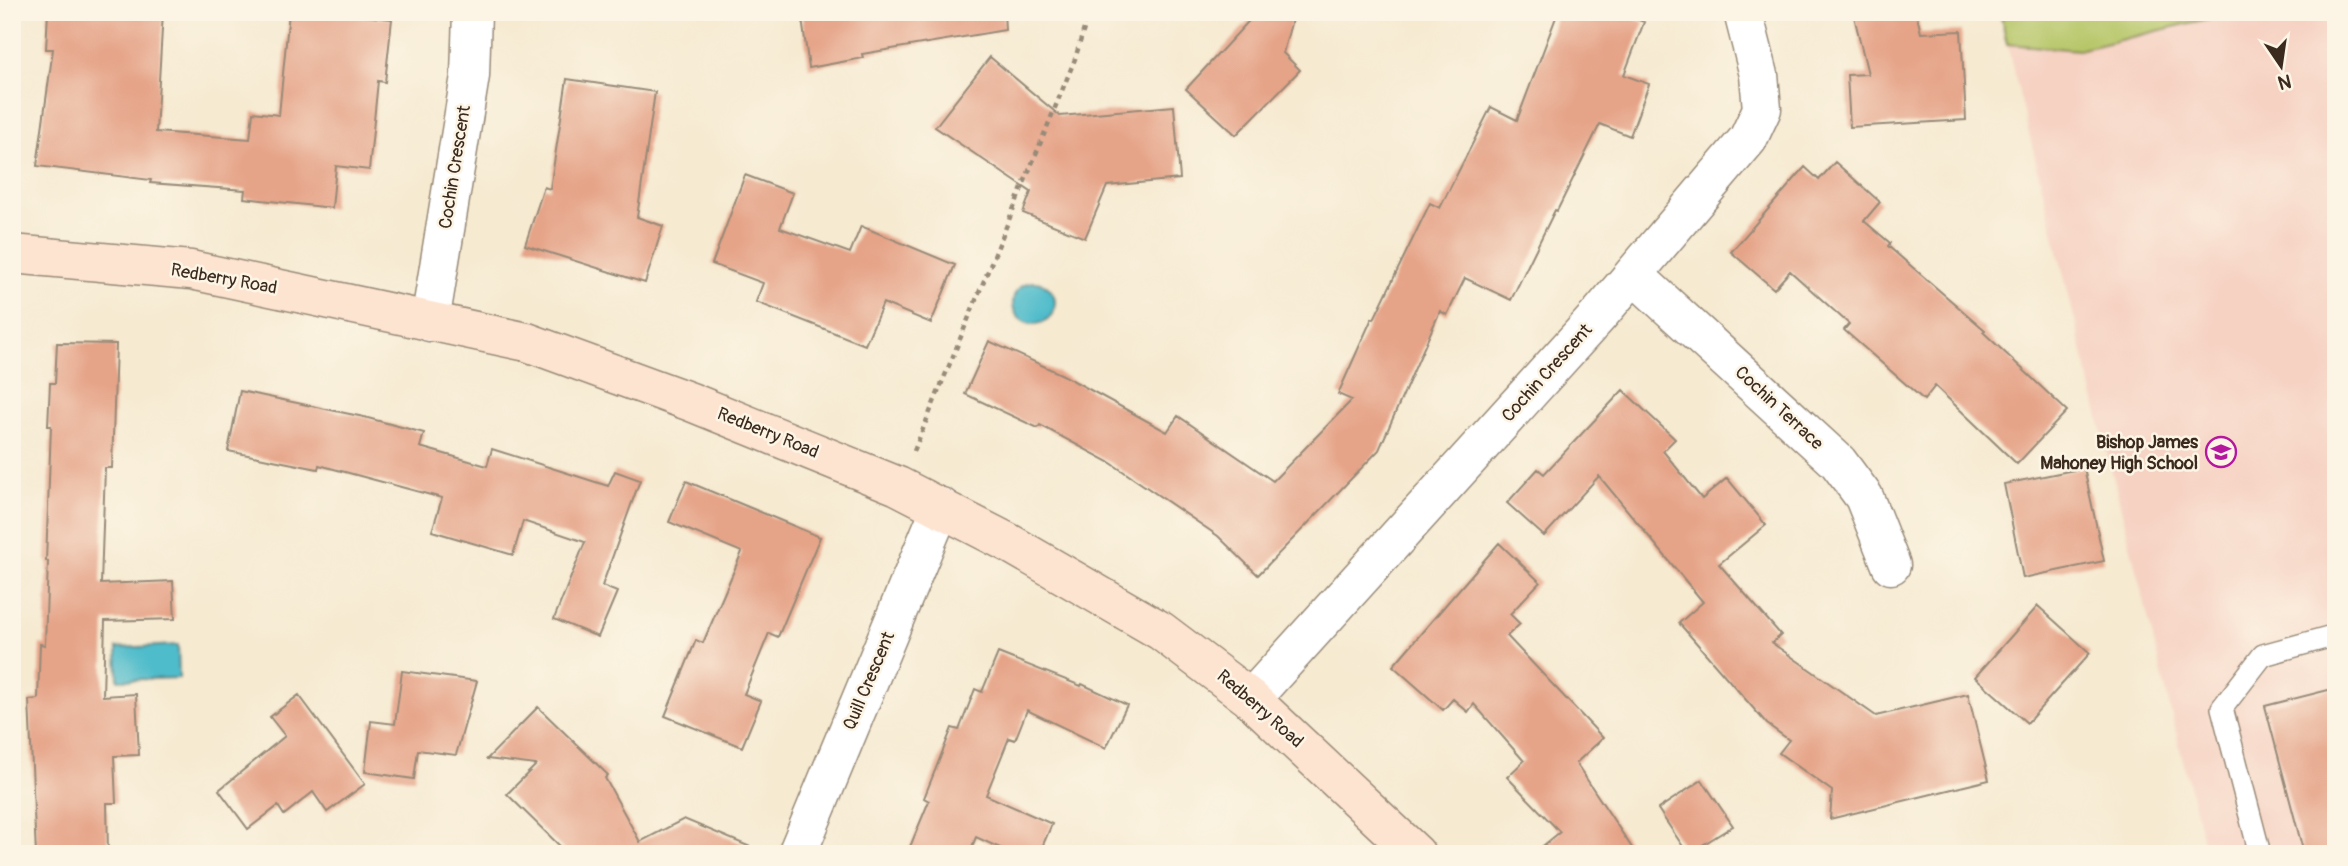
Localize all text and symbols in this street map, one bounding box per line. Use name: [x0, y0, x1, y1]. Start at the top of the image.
north arrow: [2246, 32, 2316, 102]
text: N: [2275, 68, 2294, 95]
street label: Cochin Crescent: [434, 103, 476, 230]
street label: Redberry Road: [169, 258, 279, 300]
street label: Cochin Crescent: [1497, 318, 1598, 427]
street label: Cochin Terrace: [1730, 361, 1828, 455]
street label: Redberry Road: [714, 402, 822, 464]
place label: Bishop James Mahoney High School: [2040, 431, 2199, 475]
school or university icon: Bishop James Mahoney High School: [2204, 435, 2238, 469]
street label: Quill Crescent: [838, 628, 900, 734]
street label: Redberry Road: [1212, 665, 1308, 753]

